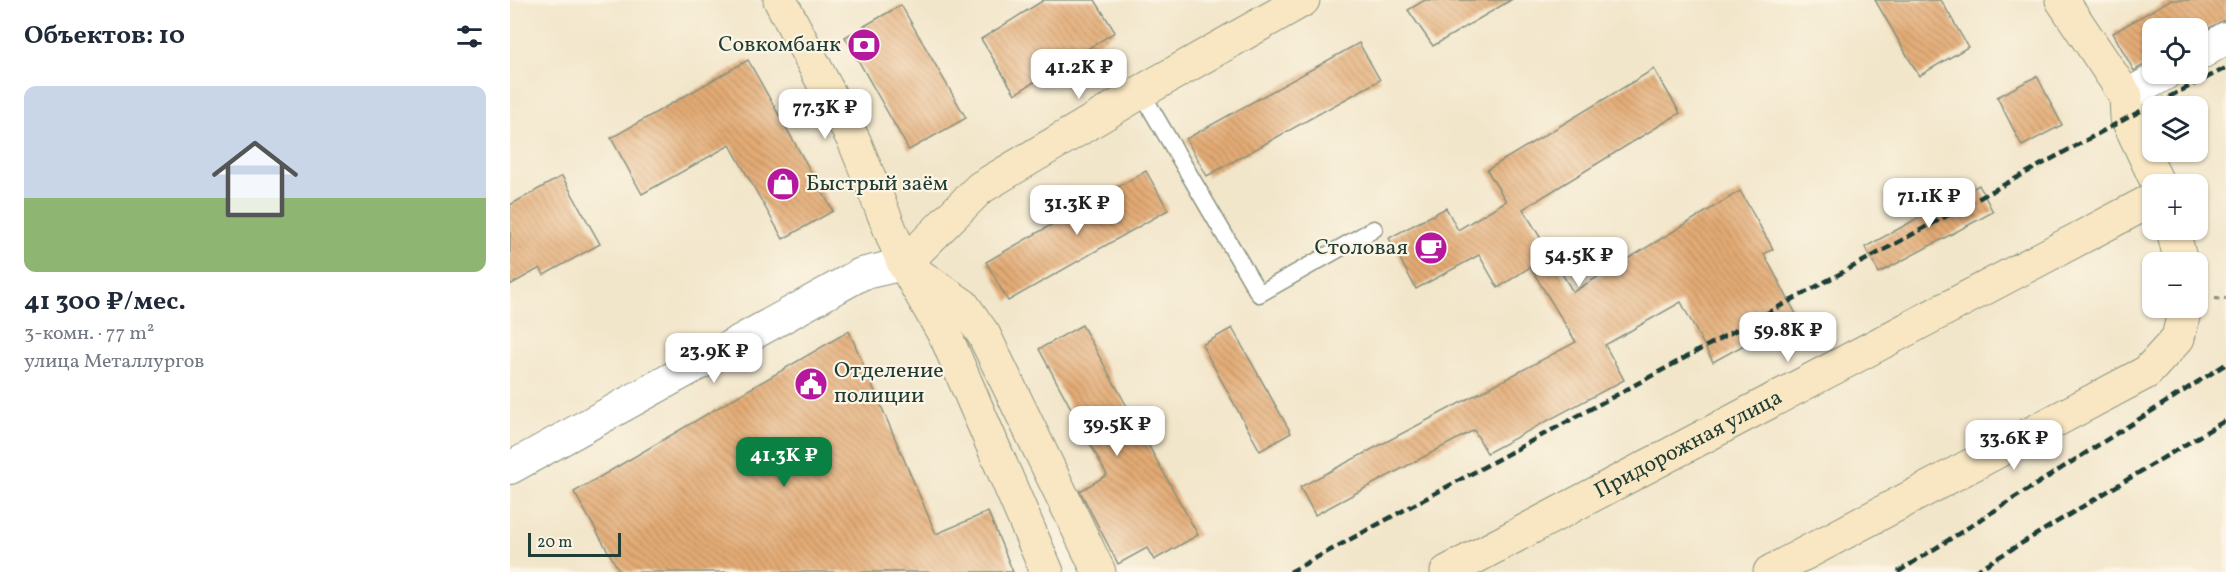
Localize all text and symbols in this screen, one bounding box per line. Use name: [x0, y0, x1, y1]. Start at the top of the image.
text: Объектов: 10: [24, 18, 185, 54]
map controls: [2142, 18, 2208, 318]
button: locate: [2142, 18, 2208, 84]
icon: filters: [453, 20, 486, 53]
bank icon: Совкомбанк: [846, 27, 882, 63]
place label: Совкомбанк: [718, 30, 841, 61]
pin: 41.2K ₽: [1024, 49, 1134, 100]
text: 41.2K ₽: [1045, 54, 1113, 82]
pin: 77.3K ₽: [770, 89, 880, 140]
text: 77.3K ₽: [793, 94, 857, 122]
button: layers: [2142, 96, 2208, 162]
icon: home: [201, 125, 309, 233]
shop icon: Быстрый заём: [765, 166, 801, 202]
place label: Быстрый заём: [806, 169, 948, 200]
button: +: [2142, 174, 2208, 240]
pin: 71.1K ₽: [1874, 178, 1984, 229]
text: 71.1K ₽: [1897, 183, 1961, 211]
pin: 31.3K ₽: [1022, 185, 1132, 236]
text: 31.3K ₽: [1044, 190, 1110, 218]
cafe icon: Столовая: [1413, 230, 1449, 266]
place label: Столовая: [1314, 233, 1408, 264]
pin: 54.5K ₽: [1524, 237, 1634, 288]
text: 54.5K ₽: [1544, 242, 1614, 270]
button: −: [2142, 252, 2208, 318]
text: 41 300 ₽/мес.: [24, 284, 186, 320]
pin: 59.8K ₽: [1733, 312, 1843, 363]
text: 59.8K ₽: [1753, 317, 1823, 345]
text: 3-комн. · 77 m²: [24, 320, 154, 348]
pin: 23.9K ₽: [659, 333, 769, 384]
text: 23.9K ₽: [679, 338, 749, 366]
text: улица Металлургов: [24, 348, 205, 376]
place label: Отделение полиции: [834, 356, 944, 412]
public building icon: Отделение полиции: [793, 366, 829, 402]
street label: Придорожная улица: [1589, 382, 1788, 507]
pin: 39.5K ₽: [1062, 406, 1172, 457]
text: 39.5K ₽: [1083, 411, 1151, 439]
pin: 33.6K ₽: [1959, 420, 2069, 471]
text: 33.6K ₽: [1979, 425, 2049, 453]
pin: 41.3K ₽: [729, 437, 839, 488]
text: 41.3K ₽: [750, 442, 818, 470]
scale bar: [528, 530, 621, 558]
text: 20 m: [537, 532, 572, 554]

